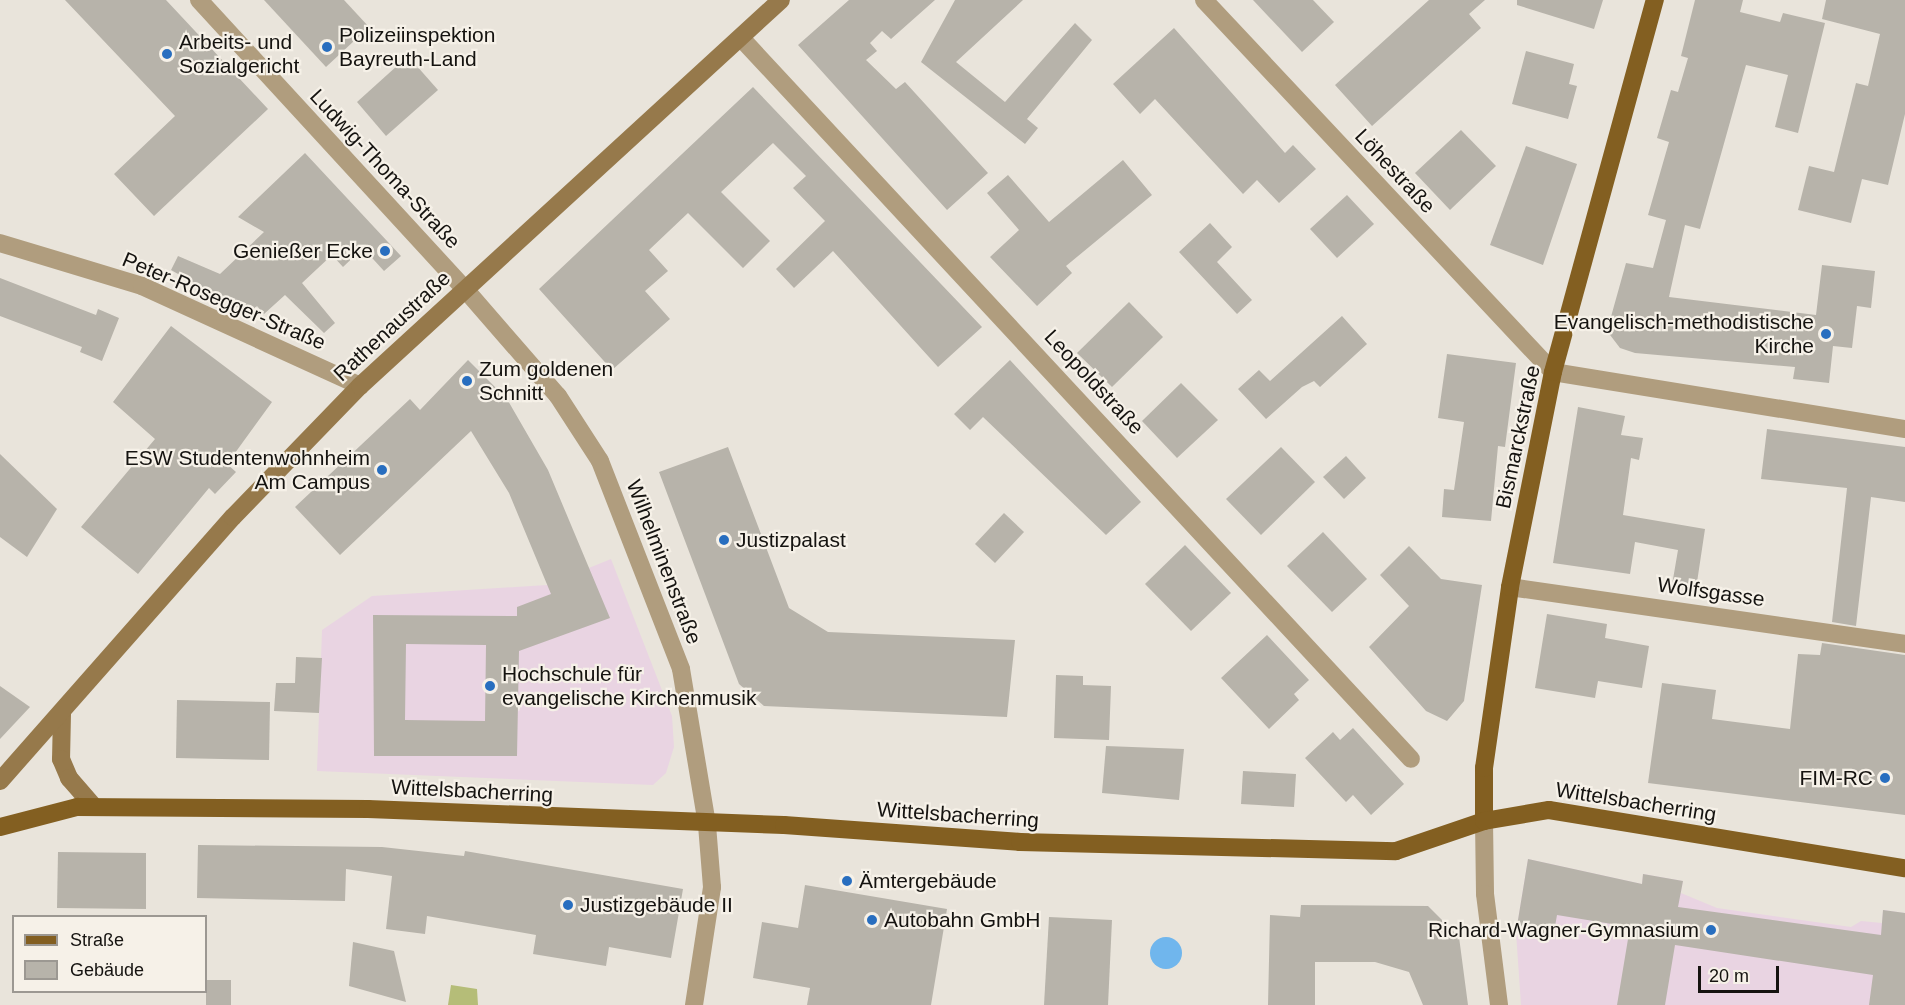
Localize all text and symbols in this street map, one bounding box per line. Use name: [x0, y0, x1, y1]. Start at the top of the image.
place label: Polizeiinspektion Bayreuth-Land: [339, 22, 495, 72]
place label: Arbeits- und Sozialgericht: [179, 29, 299, 79]
marker: Polizeiinspektion Bayreuth-Land: [320, 40, 334, 54]
marker: Arbeits- und Sozialgericht: [160, 47, 174, 61]
street label: Ludwig-Thoma-Straße: [305, 84, 465, 254]
street label: Löhestraße: [1350, 124, 1440, 218]
place label: Genießer Ecke: [233, 238, 373, 264]
marker: Genießer Ecke: [378, 244, 392, 258]
street label: Peter-Rosegger-Straße: [119, 247, 329, 355]
street label: Rathenaustraße: [328, 265, 456, 387]
place label: Evangelisch-methodistische Kirche: [1554, 309, 1814, 359]
street label: Leopoldstraße: [1039, 324, 1149, 440]
marker: Evangelisch-methodistische Kirche: [1819, 327, 1833, 341]
place label: Zum goldenen Schnitt: [479, 356, 613, 406]
street label: Bismarckstraße: [1491, 363, 1545, 511]
marker: Zum goldenen Schnitt: [460, 374, 474, 388]
place label: ESW Studentenwohnheim Am Campus: [125, 445, 370, 495]
marker: ESW Studentenwohnheim Am Campus: [375, 463, 389, 477]
street label: Wilhelminenstraße: [621, 476, 707, 648]
place label: Justizpalast: [736, 527, 846, 553]
marker: Justizpalast: [717, 533, 731, 547]
street label: Wolfsgasse: [1656, 572, 1766, 612]
place label: Hochschule für evangelische Kirchenmusik: [502, 661, 756, 711]
marker: Hochschule für evangelische Kirchenmusik: [483, 679, 497, 693]
place label: FIM-RC: [1800, 765, 1873, 791]
marker: FIM-RC: [1878, 771, 1892, 785]
street label: Wittelsbacherring: [390, 774, 554, 808]
street label: Wittelsbacherring: [1554, 777, 1718, 827]
street label: Wittelsbacherring: [876, 797, 1040, 833]
place label: Ämtergebäude: [859, 868, 997, 894]
marker: Ämtergebäude: [840, 874, 854, 888]
place label: Justizgebäude II: [580, 892, 733, 918]
marker: Justizgebäude II: [561, 898, 575, 912]
place label: Autobahn GmbH: [884, 907, 1040, 933]
marker: Autobahn GmbH: [865, 913, 879, 927]
legend: [12, 915, 207, 993]
place label: Richard-Wagner-Gymnasium: [1428, 917, 1699, 943]
marker: Richard-Wagner-Gymnasium: [1704, 923, 1718, 937]
text: Straße: [70, 930, 124, 950]
scale bar: [1701, 954, 1782, 992]
text: Gebäude: [70, 960, 144, 980]
text: 20 m: [1709, 966, 1749, 986]

